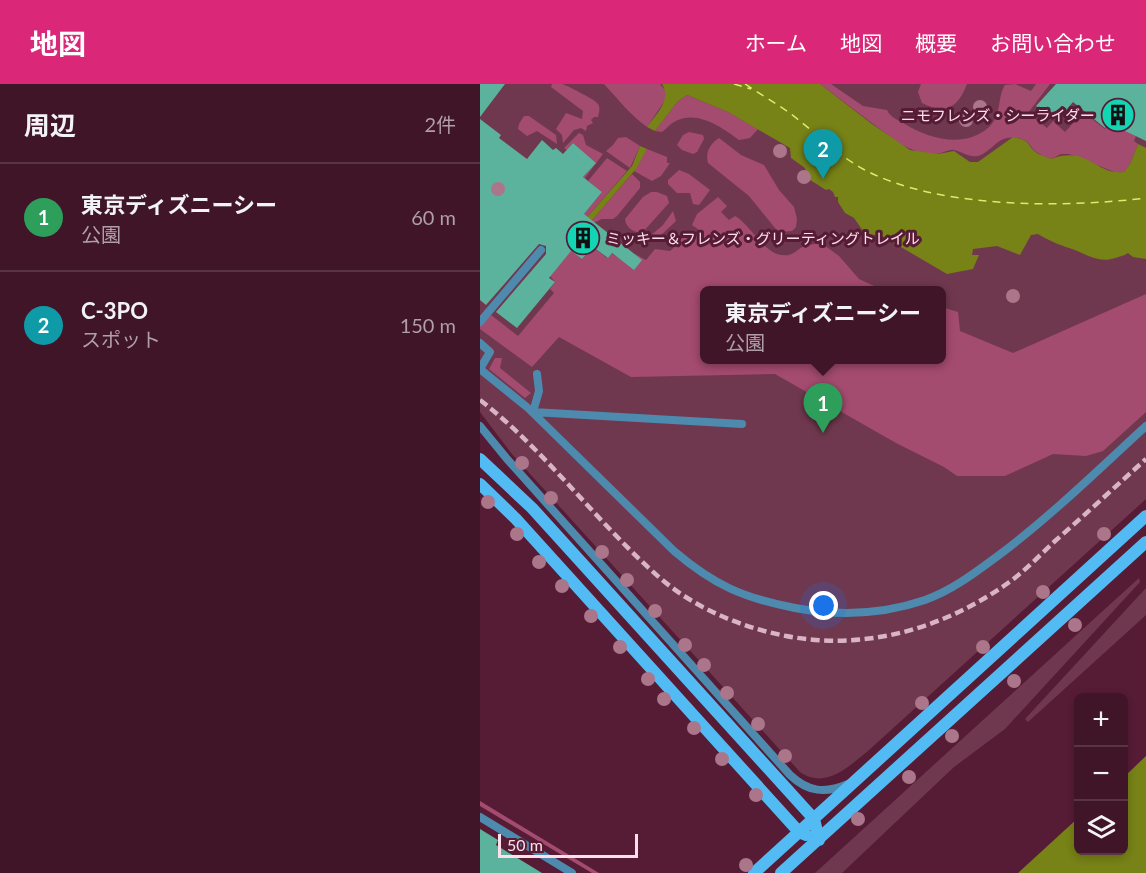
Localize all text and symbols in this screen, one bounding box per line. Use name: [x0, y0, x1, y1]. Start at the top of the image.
text: 地図: [30, 26, 86, 60]
text: ホーム: [745, 30, 807, 55]
text: 地図: [840, 30, 882, 55]
text: 概要: [915, 30, 957, 55]
text: お問い合わせ: [990, 30, 1116, 55]
building icon: ニモフレンズ・シーライダー: [1100, 97, 1136, 133]
place label: ニモフレンズ・シーライダー: [901, 106, 1095, 124]
text: 周辺: [24, 109, 76, 141]
text: 2件: [424, 112, 456, 136]
pin: 2: [804, 130, 842, 179]
text: 東京ディズニーシー: [81, 191, 277, 218]
text: 1: [38, 205, 49, 229]
text: 60 m: [411, 205, 456, 229]
building icon: ミッキー＆フレンズ・グリーティングトレイル: [565, 220, 601, 256]
text: 公園: [81, 222, 121, 246]
place label: ミッキー＆フレンズ・グリーティングトレイル: [606, 229, 920, 247]
popup: [700, 286, 946, 364]
text: C-3PO: [81, 297, 148, 324]
text: 東京ディズニーシー: [725, 299, 921, 326]
text: 2: [38, 313, 49, 337]
text: 150 m: [400, 313, 456, 337]
text: スポット: [81, 327, 161, 351]
text: 公園: [725, 330, 765, 354]
pin: 1: [804, 384, 842, 433]
your location: [809, 591, 838, 620]
map controls: [1074, 693, 1128, 855]
button: +: [1074, 693, 1128, 747]
button: −: [1074, 747, 1128, 801]
button: layers: [1074, 801, 1128, 855]
scale bar: [498, 831, 638, 858]
text: 50 m: [507, 835, 543, 854]

